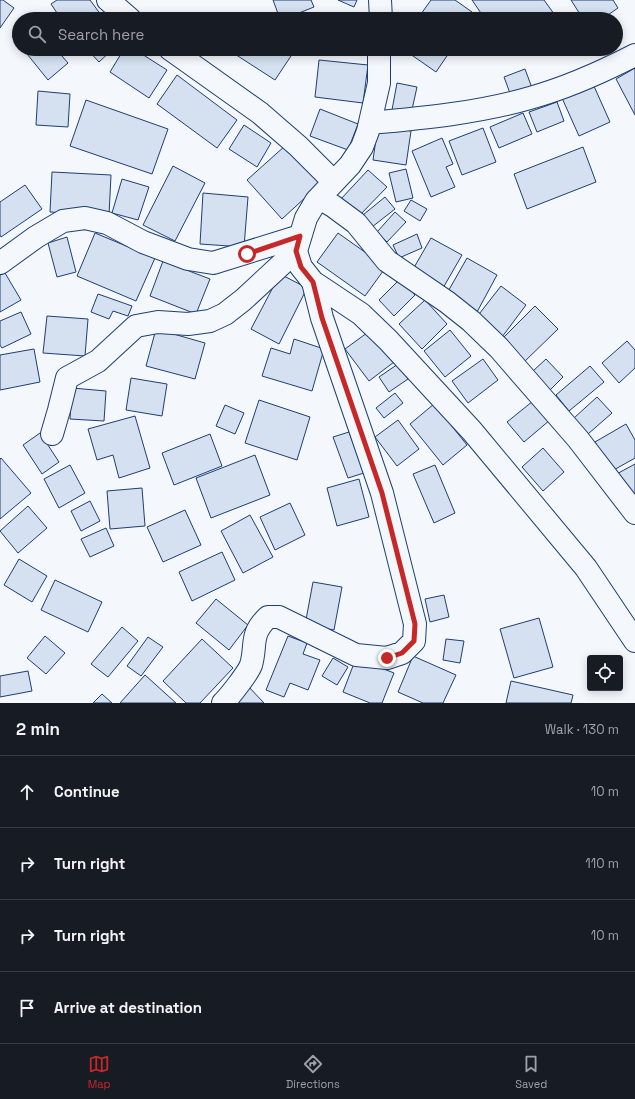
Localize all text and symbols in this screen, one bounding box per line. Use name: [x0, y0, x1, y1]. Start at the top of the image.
search box: [12, 12, 623, 56]
icon: search: [26, 23, 48, 45]
text: Search here: [58, 25, 144, 44]
route start: [238, 245, 256, 263]
route end: [378, 649, 396, 667]
map controls: [587, 655, 623, 691]
button: locate: [587, 655, 623, 691]
text: 2 min: [16, 718, 60, 740]
text: Walk · 130 m: [545, 721, 619, 738]
icon: ahead: [16, 781, 38, 803]
text: Continue: [54, 782, 120, 801]
text: 10 m: [591, 783, 619, 800]
icon: right: [16, 853, 38, 875]
text: Turn right: [54, 854, 125, 873]
text: 110 m: [585, 855, 619, 872]
icon: right: [16, 925, 38, 947]
text: Turn right: [54, 926, 125, 945]
text: 10 m: [591, 927, 619, 944]
icon: arrive: [16, 997, 38, 1019]
text: Arrive at destination: [54, 998, 202, 1017]
tab: Map: [88, 1053, 111, 1091]
tab: Directions: [286, 1053, 340, 1091]
tab: Saved: [515, 1053, 547, 1091]

